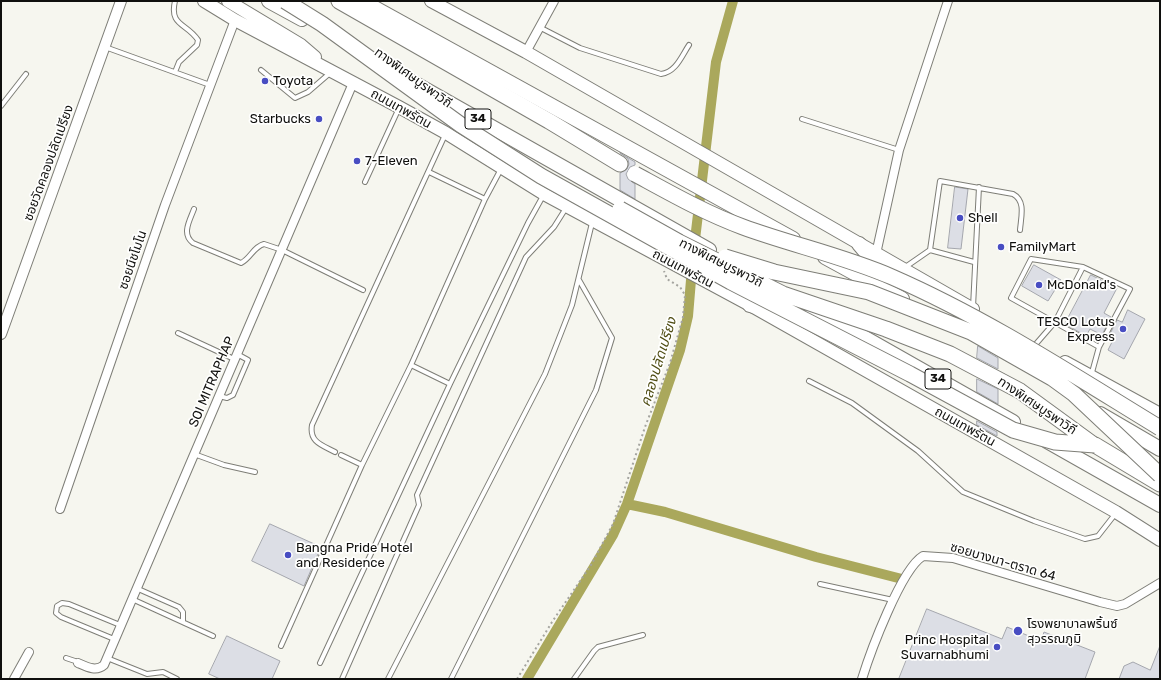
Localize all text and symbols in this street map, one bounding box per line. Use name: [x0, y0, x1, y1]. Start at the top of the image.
street label: ทางพิเศษบูรพาวิถี: [371, 45, 455, 111]
place label: Toyota: [273, 73, 313, 89]
marker: Toyota: [260, 76, 270, 86]
street label: ถนนเทพรัตน: [368, 86, 434, 132]
street label: ซอยวัดคลองปลัดเปรียง: [21, 103, 77, 223]
road number: 34: [465, 109, 491, 129]
place label: Starbucks: [250, 111, 311, 127]
marker: Starbucks: [314, 114, 324, 124]
place label: 7-Eleven: [365, 153, 418, 169]
marker: 7-Eleven: [352, 156, 362, 166]
place label: Shell: [968, 210, 998, 226]
marker: Shell: [955, 213, 965, 223]
street label: ซอยนีชโมโน: [116, 228, 150, 292]
street label: ทางพิเศษบูรพาวิถี: [676, 235, 766, 291]
place label: FamilyMart: [1009, 239, 1076, 255]
marker: FamilyMart: [996, 242, 1006, 252]
street label: ถนนเทพรัตน: [650, 246, 716, 292]
place label: McDonald's: [1047, 277, 1116, 293]
marker: McDonald's: [1034, 280, 1044, 290]
place label: TESCO Lotus Express: [1037, 314, 1115, 345]
water label: คลองปลัดเปรียง: [637, 315, 681, 409]
marker: TESCO Lotus Express: [1118, 324, 1128, 334]
street label: SOI MITRAPHAP: [186, 334, 238, 430]
road number: 34: [925, 369, 951, 389]
street label: ทางพิเศษบูรพาวิถี: [994, 374, 1080, 438]
street label: ถนนเทพรัตน: [932, 404, 998, 450]
street label: ซอยบางนา-ตราด 64: [948, 539, 1058, 585]
place label: Bangna Pride Hotel and Residence: [296, 540, 413, 571]
marker: Bangna Pride Hotel and Residence: [283, 550, 293, 560]
place label: โรงพยาบาลพริ้นซ์ สุวรรณภูมิ: [1027, 616, 1117, 647]
marker: โรงพยาบาลพริ้นซ์ สุวรรณภูมิ: [1012, 625, 1024, 637]
place label: Princ Hospital Suvarnabhumi: [901, 632, 989, 663]
marker: Princ Hospital Suvarnabhumi: [992, 642, 1002, 652]

